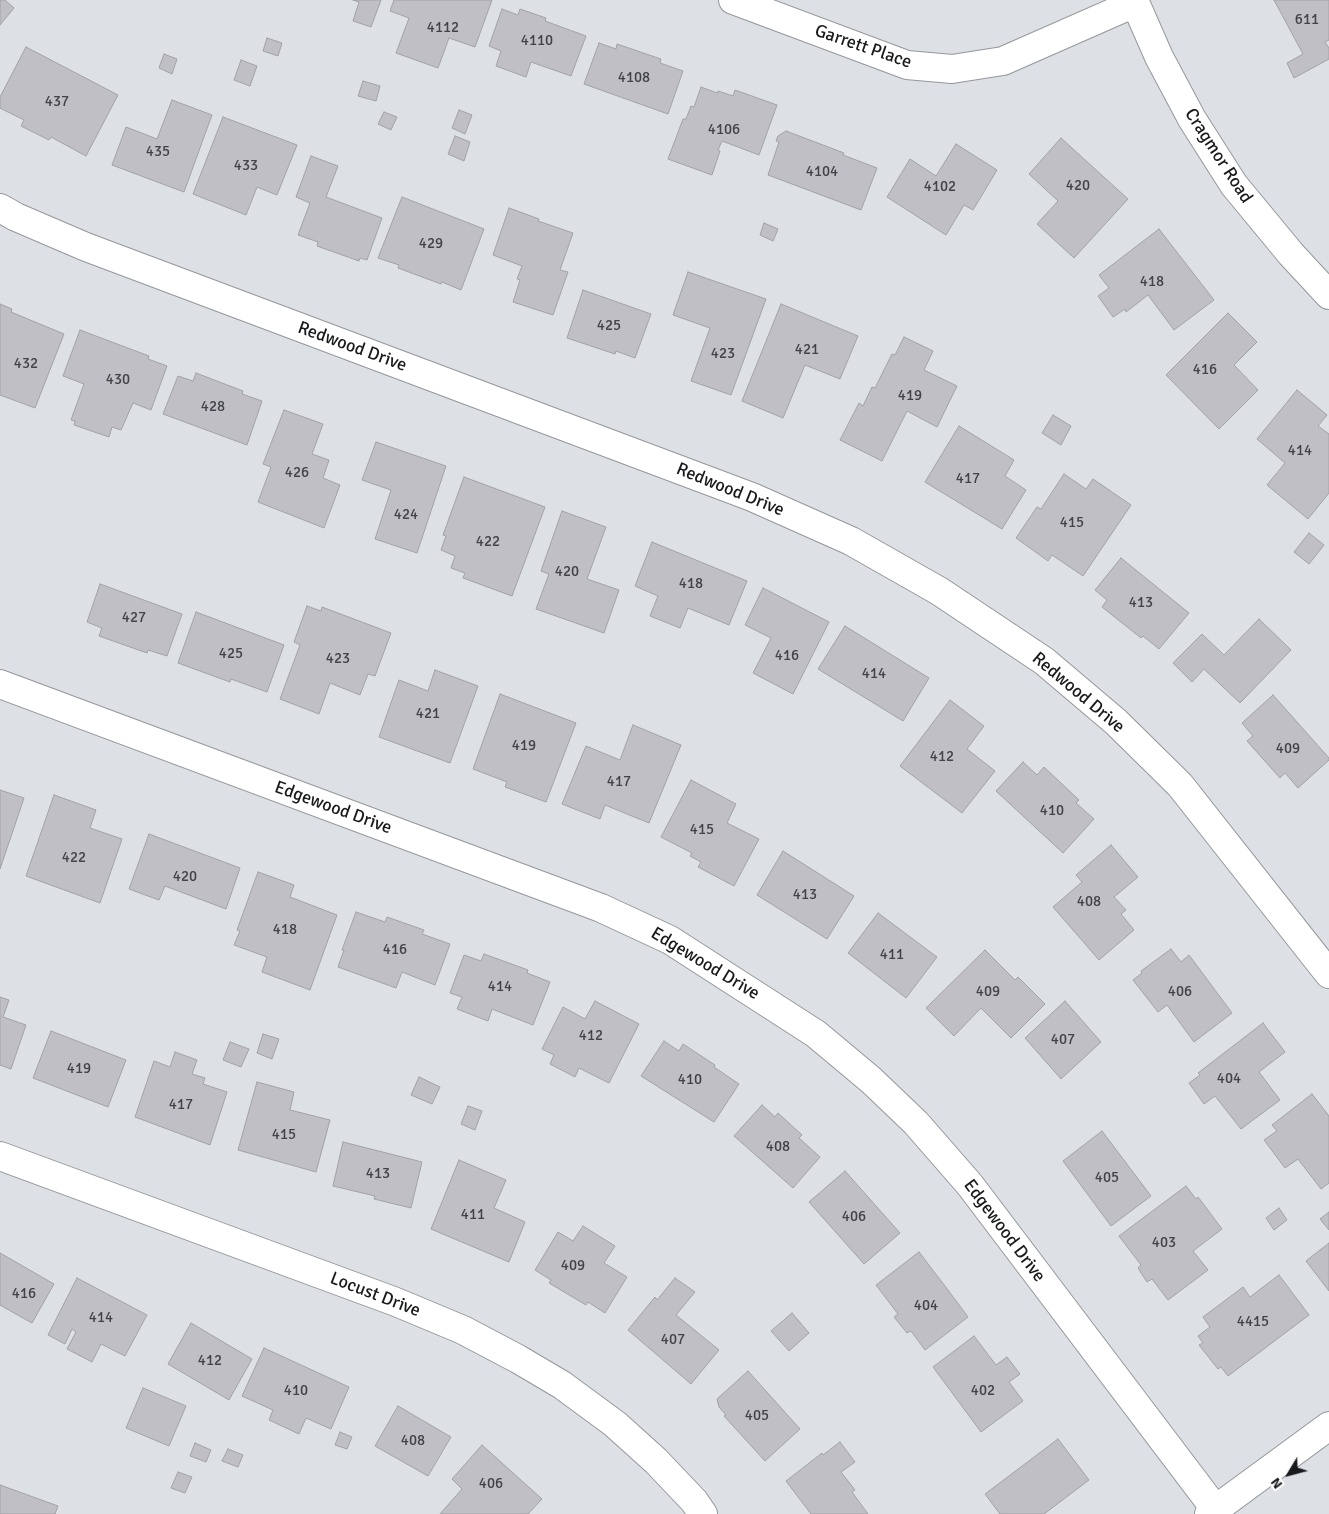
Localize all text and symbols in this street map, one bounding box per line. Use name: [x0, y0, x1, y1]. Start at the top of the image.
house number: 611: [1295, 11, 1319, 29]
house number: 4112: [427, 19, 459, 37]
street label: Garrett Place: [812, 20, 914, 74]
house number: 4110: [521, 32, 553, 50]
house number: 4108: [618, 69, 650, 87]
house number: 437: [45, 93, 69, 111]
street label: Cragmor Road: [1179, 105, 1257, 207]
house number: 4106: [708, 121, 740, 139]
house number: 435: [146, 143, 170, 161]
house number: 433: [234, 157, 258, 175]
house number: 4104: [806, 163, 838, 181]
house number: 420: [1066, 177, 1090, 195]
house number: 4102: [924, 178, 956, 196]
house number: 429: [419, 235, 443, 253]
house number: 418: [1140, 273, 1164, 291]
street label: Redwood Drive: [295, 317, 409, 377]
house number: 425: [597, 317, 621, 335]
house number: 421: [795, 341, 819, 359]
house number: 423: [711, 345, 735, 363]
house number: 432: [14, 355, 38, 373]
house number: 416: [1193, 361, 1217, 379]
house number: 430: [106, 371, 130, 389]
house number: 419: [898, 387, 922, 405]
house number: 428: [201, 398, 225, 416]
house number: 414: [1288, 442, 1312, 460]
street label: Redwood Drive: [673, 459, 787, 521]
house number: 426: [285, 464, 309, 482]
house number: 417: [956, 470, 980, 488]
house number: 424: [394, 506, 418, 524]
house number: 415: [1060, 514, 1084, 532]
house number: 422: [476, 533, 500, 551]
house number: 420: [555, 563, 579, 581]
house number: 418: [679, 575, 703, 593]
house number: 413: [1129, 594, 1153, 612]
house number: 427: [122, 609, 146, 627]
house number: 425: [219, 645, 243, 663]
house number: 416: [775, 647, 799, 665]
street label: Redwood Drive: [1027, 648, 1129, 738]
house number: 423: [326, 650, 350, 668]
house number: 414: [862, 665, 886, 683]
house number: 421: [416, 705, 440, 723]
house number: 419: [512, 737, 536, 755]
house number: 409: [1276, 740, 1300, 758]
house number: 412: [930, 748, 954, 766]
house number: 417: [607, 773, 631, 791]
street label: Edgewood Drive: [271, 777, 395, 839]
house number: 410: [1040, 802, 1064, 820]
house number: 415: [690, 821, 714, 839]
house number: 422: [62, 849, 86, 867]
house number: 420: [173, 868, 197, 886]
house number: 413: [793, 886, 817, 904]
house number: 408: [1077, 893, 1101, 911]
house number: 418: [273, 921, 297, 939]
street label: Edgewood Drive: [647, 923, 763, 1005]
house number: 416: [383, 941, 407, 959]
house number: 411: [880, 946, 904, 964]
house number: 414: [488, 978, 512, 996]
house number: 409: [976, 983, 1000, 1001]
house number: 406: [1168, 983, 1192, 1001]
house number: 412: [579, 1027, 603, 1045]
house number: 407: [1051, 1031, 1075, 1049]
house number: 419: [67, 1060, 91, 1078]
house number: 404: [1217, 1070, 1241, 1088]
house number: 410: [678, 1071, 702, 1089]
house number: 417: [169, 1096, 193, 1114]
house number: 415: [272, 1126, 296, 1144]
house number: 408: [766, 1138, 790, 1156]
house number: 413: [366, 1165, 390, 1183]
house number: 405: [1095, 1169, 1119, 1187]
street label: Edgewood Drive: [958, 1175, 1050, 1287]
house number: 411: [461, 1206, 485, 1224]
house number: 406: [842, 1208, 866, 1226]
house number: 403: [1152, 1234, 1176, 1252]
house number: 409: [561, 1257, 585, 1275]
street label: Locust Drive: [327, 1268, 423, 1322]
house number: 416: [12, 1285, 36, 1303]
house number: 404: [914, 1297, 938, 1315]
house number: 414: [89, 1309, 113, 1327]
house number: 4415: [1237, 1313, 1269, 1331]
house number: 407: [661, 1331, 685, 1349]
house number: 412: [198, 1352, 222, 1370]
house number: 410: [284, 1382, 308, 1400]
house number: 402: [971, 1382, 995, 1400]
house number: 405: [745, 1407, 769, 1425]
house number: 408: [401, 1432, 425, 1450]
north arrow: [1264, 1449, 1314, 1499]
text: N: [1267, 1474, 1286, 1492]
house number: 406: [479, 1475, 503, 1493]

